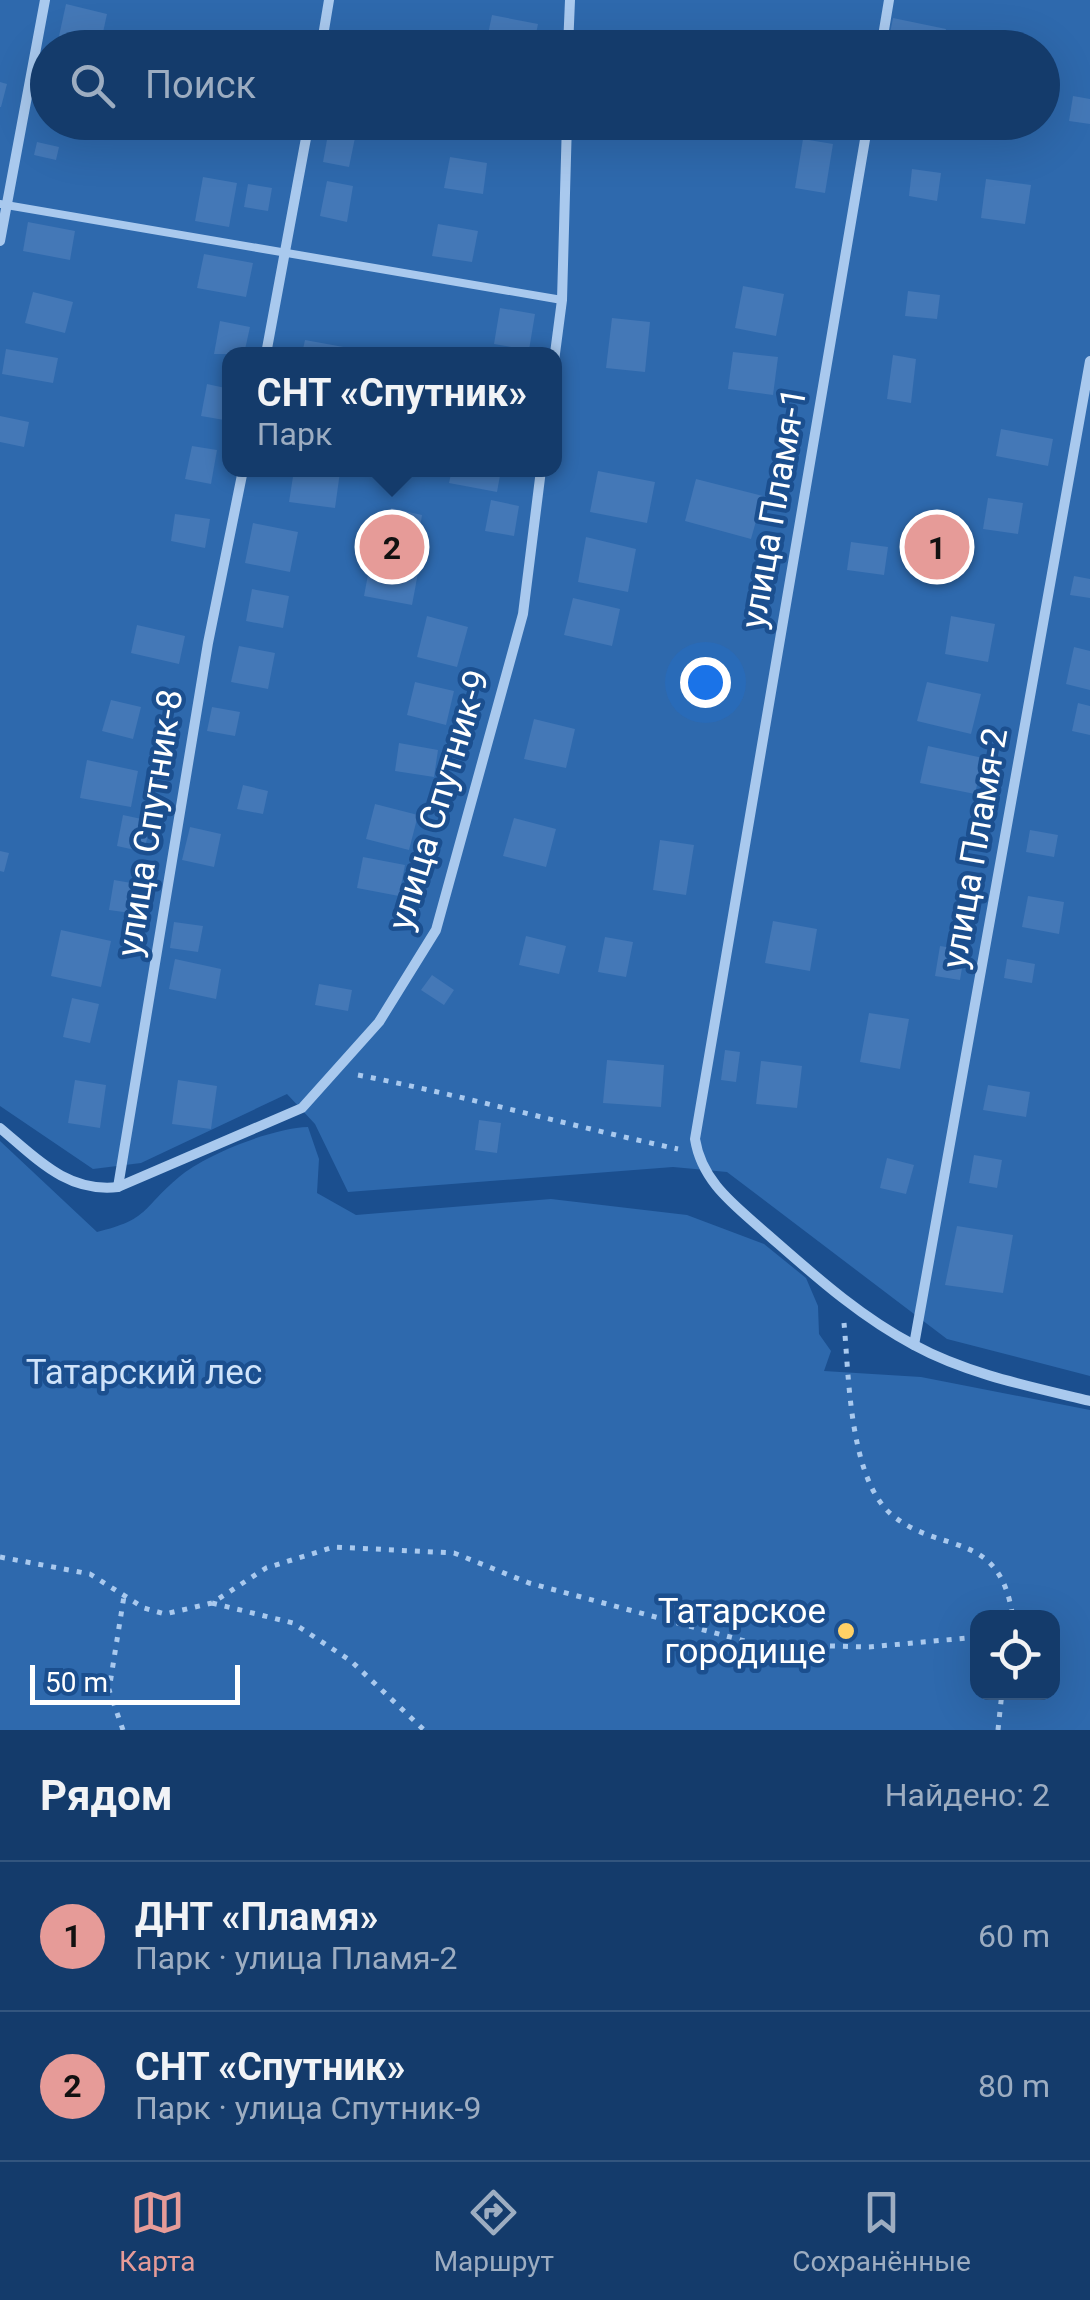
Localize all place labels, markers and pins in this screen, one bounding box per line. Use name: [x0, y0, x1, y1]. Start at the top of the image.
pin: 2: [360, 510, 424, 584]
pin: 1: [904, 510, 970, 584]
place label: Татарское городище: [658, 1591, 826, 1672]
marker: Татарское городище: [835, 1620, 857, 1642]

